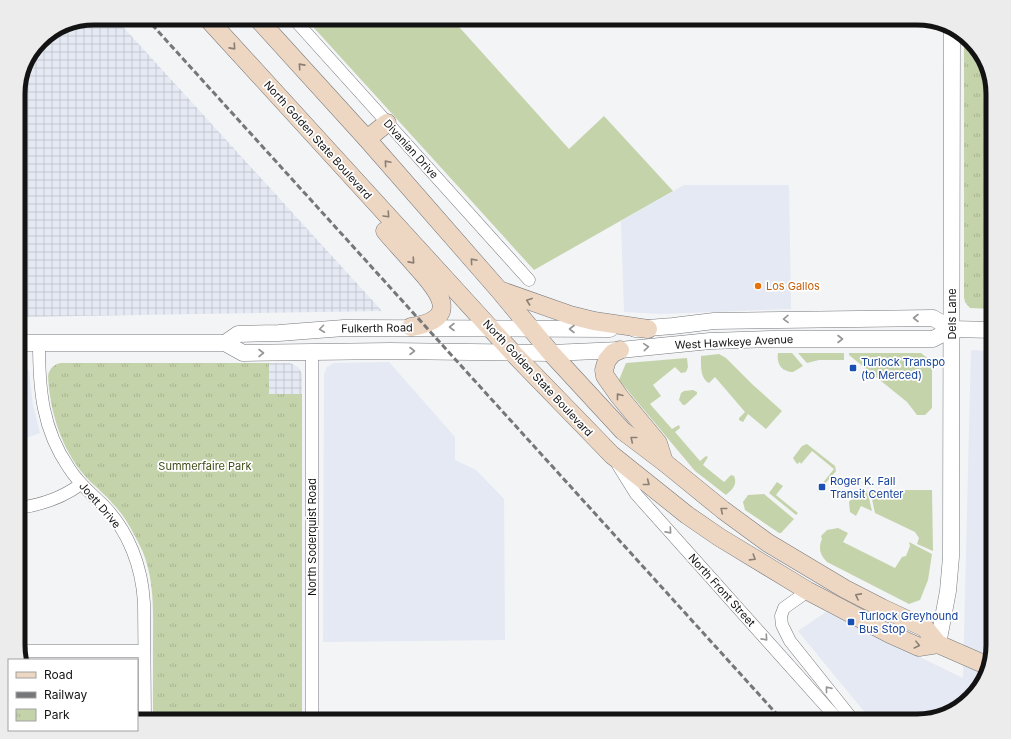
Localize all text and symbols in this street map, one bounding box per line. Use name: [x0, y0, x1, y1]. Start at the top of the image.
one-way arrow: [228, 42, 236, 50]
one-way arrow: [298, 63, 305, 71]
street label: North Golden State Boulevard: [261, 78, 375, 202]
street label: Divanian Drive: [381, 116, 441, 182]
one-way arrow: [385, 160, 392, 168]
one-way arrow: [382, 210, 390, 218]
one-way arrow: [407, 256, 415, 264]
one-way arrow: [470, 258, 477, 265]
place label: Los Gallos: [766, 279, 820, 293]
marker: Los Gallos: [753, 281, 763, 291]
street label: Dels Lane: [945, 288, 959, 340]
one-way arrow: [525, 297, 532, 306]
one-way arrow: [913, 314, 919, 323]
one-way arrow: [783, 315, 789, 323]
street label: North Golden State Boulevard: [480, 317, 596, 439]
street label: Fulkerth Road: [341, 320, 413, 336]
one-way arrow: [449, 323, 455, 331]
one-way arrow: [319, 325, 325, 334]
one-way arrow: [569, 325, 575, 333]
street label: West Hawkeye Avenue: [674, 332, 794, 352]
one-way arrow: [837, 335, 843, 343]
one-way arrow: [643, 343, 649, 352]
one-way arrow: [409, 347, 415, 355]
one-way arrow: [258, 349, 264, 357]
place label: Turlock Transpo (to Merced): [861, 355, 946, 382]
marker: Turlock Transpo (to Merced): [848, 363, 858, 373]
one-way arrow: [617, 393, 624, 400]
one-way arrow: [630, 436, 638, 443]
park label: Summerfaire Park: [158, 459, 252, 473]
place label: Roger K. Fall Transit Center: [830, 474, 903, 501]
street label: North Soderquist Road: [305, 478, 319, 596]
one-way arrow: [643, 478, 650, 485]
street label: Joett Drive: [76, 479, 124, 531]
marker: Roger K. Fall Transit Center: [817, 482, 827, 492]
one-way arrow: [720, 507, 727, 514]
one-way arrow: [664, 526, 672, 534]
street label: North Front Street: [686, 551, 759, 630]
one-way arrow: [749, 553, 756, 561]
one-way arrow: [855, 593, 862, 601]
place label: Turlock Greyhound Bus Stop: [859, 609, 958, 636]
marker: Turlock Greyhound Bus Stop: [846, 617, 856, 627]
one-way arrow: [760, 633, 768, 641]
one-way arrow: [914, 640, 921, 648]
legend: [8, 659, 138, 731]
text: Road: [44, 667, 73, 682]
text: Railway: [44, 687, 88, 702]
one-way arrow: [826, 687, 833, 694]
text: Park: [44, 707, 70, 722]

